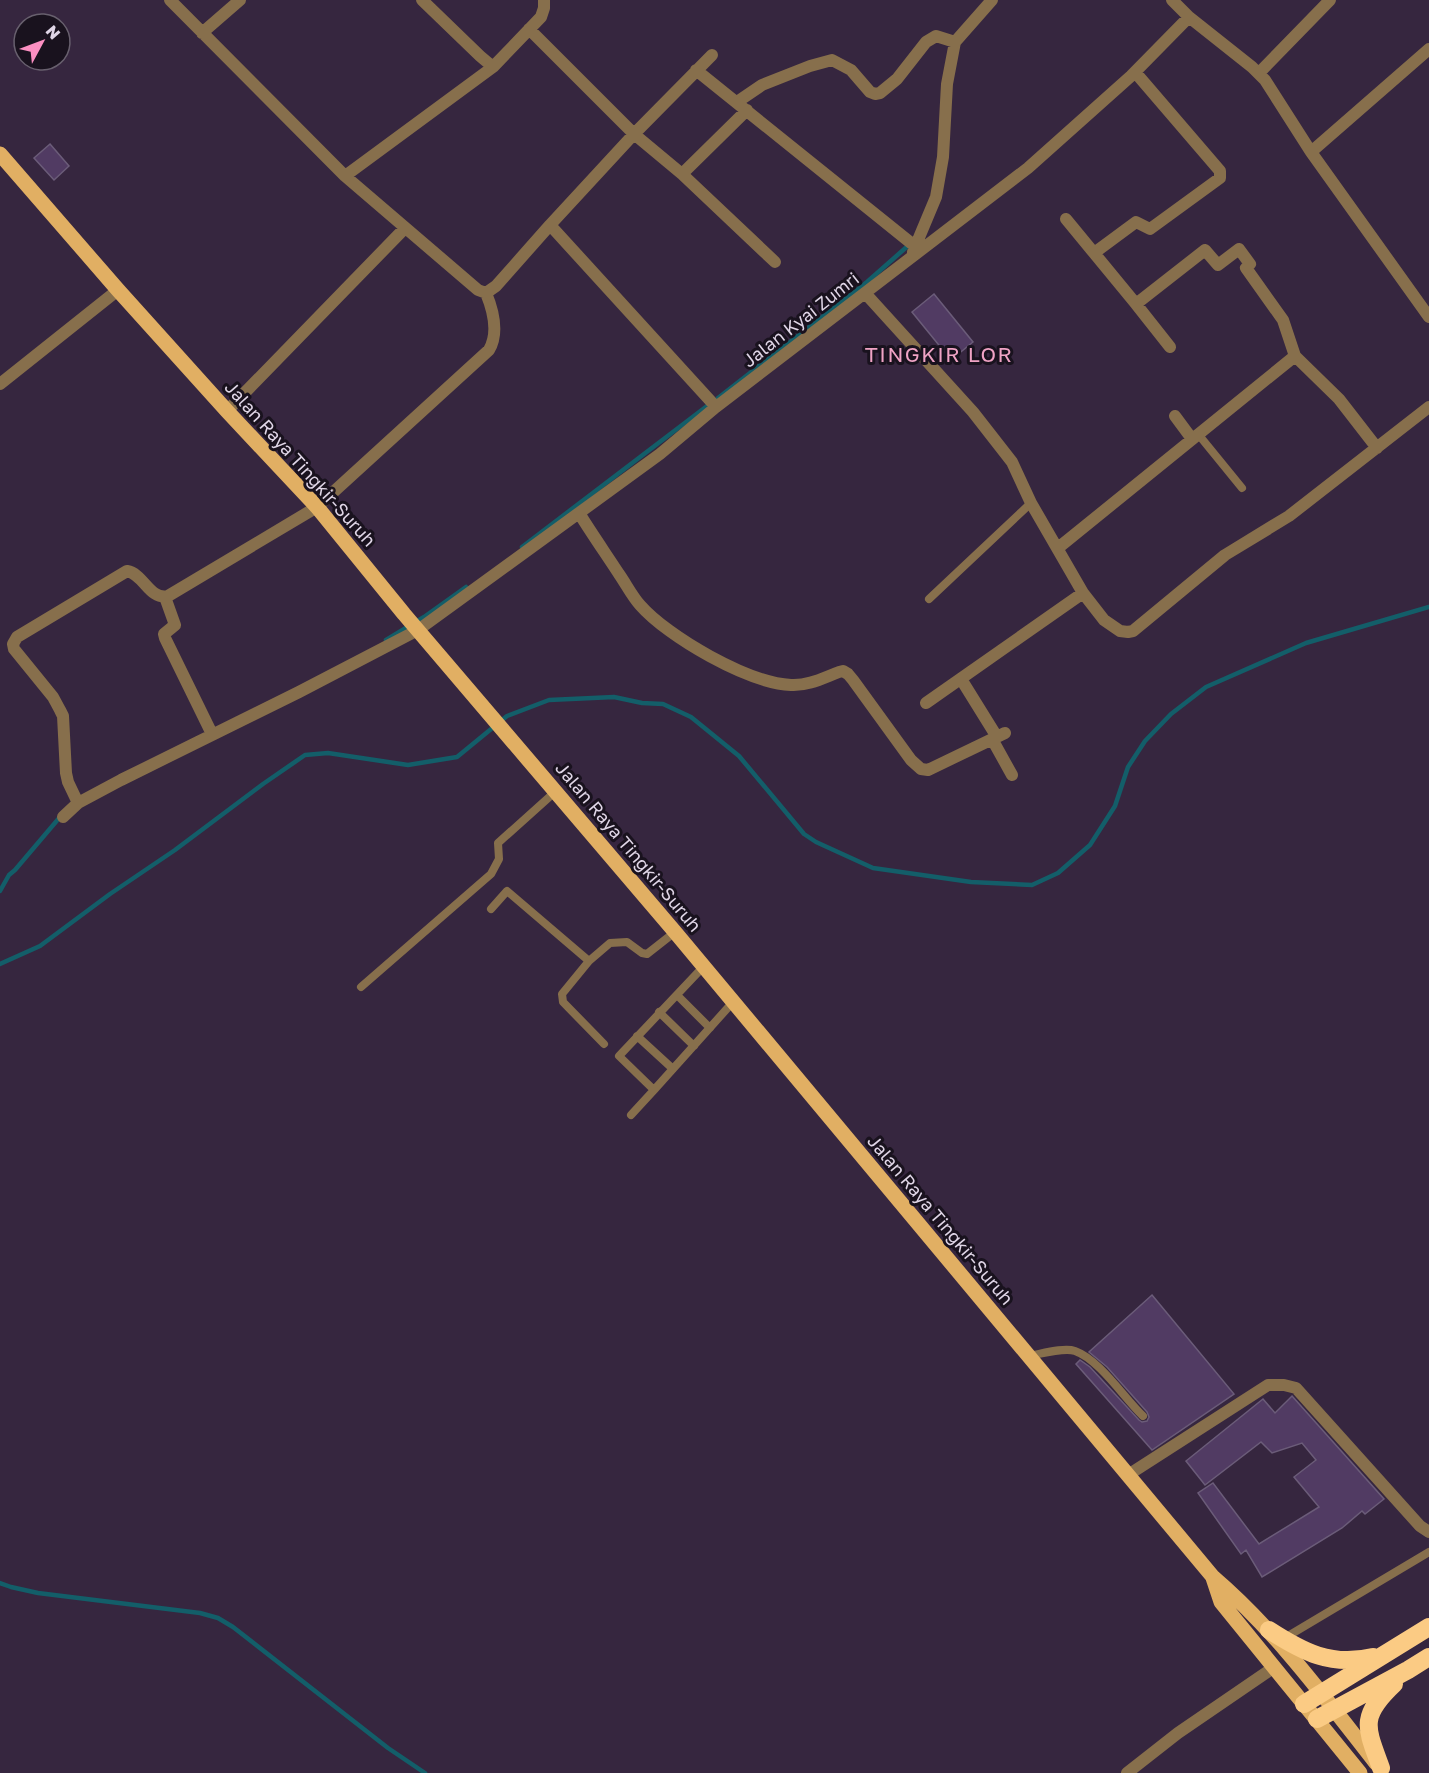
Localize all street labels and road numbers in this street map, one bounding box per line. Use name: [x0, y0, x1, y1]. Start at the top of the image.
street label: Jalan Kyai Zumri: [738, 267, 863, 371]
street label: Jalan Raya Tingkir-Suruh: [221, 376, 381, 551]
street label: Jalan Raya Tingkir-Suruh: [551, 757, 706, 936]
street label: Jalan Raya Tingkir-Suruh: [863, 1130, 1018, 1309]

